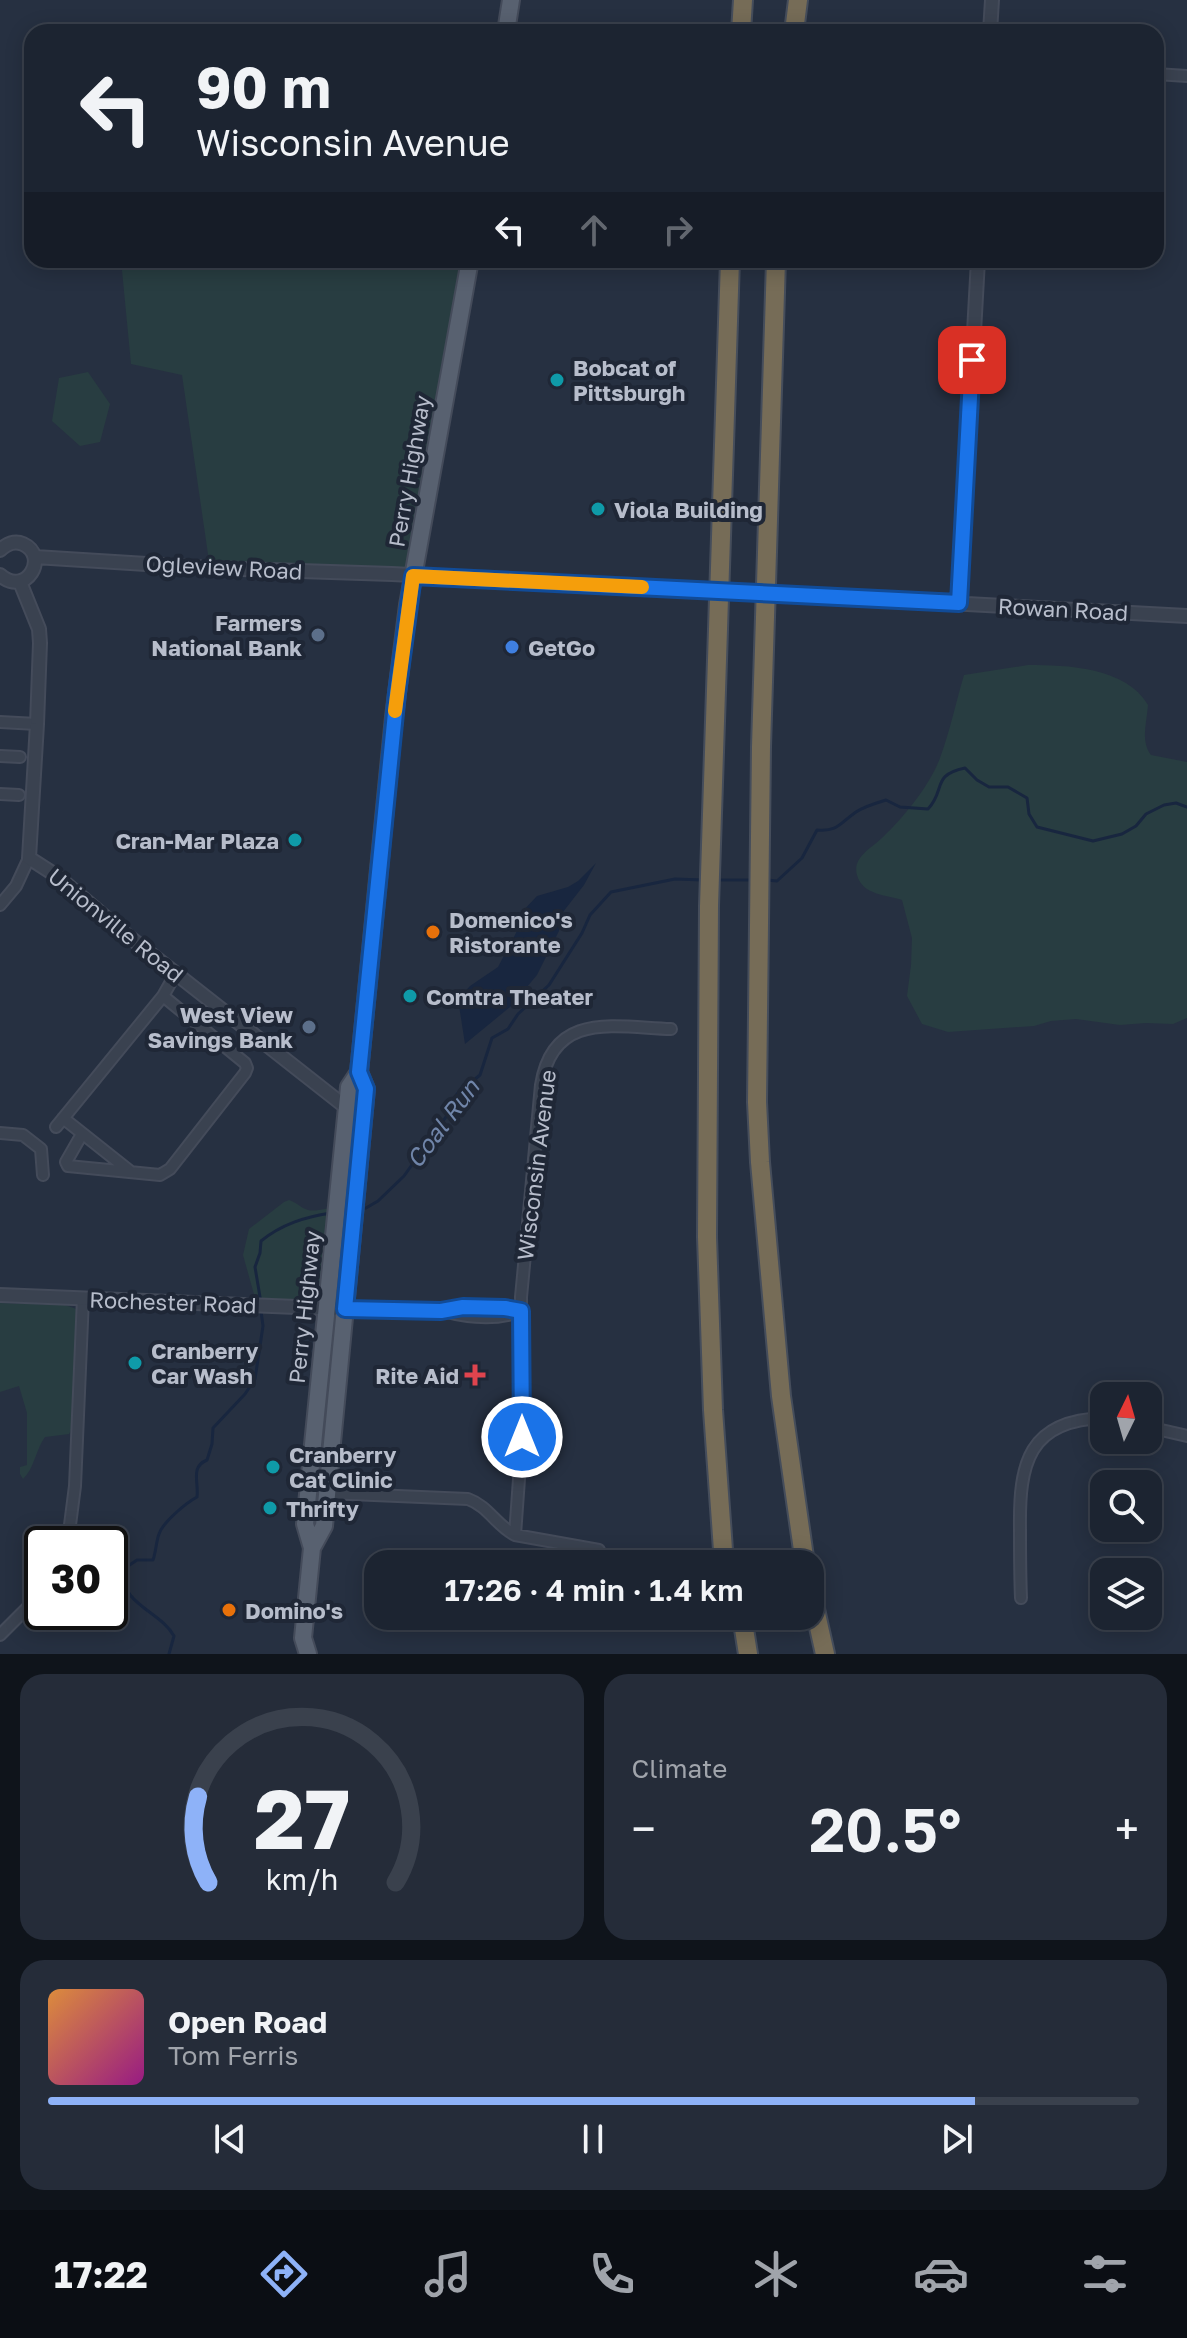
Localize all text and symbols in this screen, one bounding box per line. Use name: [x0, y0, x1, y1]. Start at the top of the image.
text: 90 m: [196, 53, 331, 120]
icon: left: [64, 56, 168, 160]
text: Wisconsin Avenue: [196, 121, 510, 164]
icon: left: [488, 208, 532, 252]
icon: ahead: [572, 208, 616, 252]
icon: right: [656, 208, 700, 252]
pin: [938, 326, 1006, 394]
icon: arrive: [950, 338, 994, 382]
place label: Bobcat of Pittsburgh: [573, 354, 685, 406]
marker: Bobcat of Pittsburgh: [548, 371, 566, 389]
street label: Perry Highway: [382, 393, 436, 549]
place label: Viola Building: [614, 496, 763, 523]
marker: Viola Building: [589, 500, 607, 518]
street label: Ogleview Road: [145, 549, 303, 585]
street label: Rowan Road: [997, 592, 1129, 626]
place label: Farmers National Bank: [151, 609, 302, 661]
marker: Farmers National Bank: [309, 626, 327, 644]
place label: GetGo: [528, 634, 595, 661]
marker: GetGo: [503, 638, 521, 656]
place label: Cran-Mar Plaza: [115, 827, 279, 854]
marker: Cran-Mar Plaza: [286, 831, 304, 849]
street label: Unionville Road: [43, 862, 189, 988]
place label: Domenico's Ristorante: [449, 906, 573, 958]
marker: Domenico's Ristorante: [424, 923, 442, 941]
place label: Comtra Theater: [426, 983, 594, 1010]
marker: Comtra Theater: [401, 987, 419, 1005]
place label: West View Savings Bank: [148, 1001, 294, 1053]
marker: West View Savings Bank: [300, 1018, 318, 1036]
street label: Wisconsin Avenue: [511, 1068, 561, 1262]
water label: Coal Run: [399, 1072, 485, 1173]
street label: Perry Highway: [283, 1229, 325, 1385]
street label: Rochester Road: [89, 1286, 257, 1318]
place label: Cranberry Car Wash: [151, 1337, 258, 1389]
marker: Cranberry Car Wash: [126, 1354, 144, 1372]
place label: Rite Aid: [375, 1362, 459, 1389]
marker: Rite Aid: [466, 1366, 484, 1384]
north arrow: [1090, 1382, 1162, 1454]
map controls: [1090, 1382, 1162, 1630]
position arrow: [480, 1395, 564, 1479]
place label: Cranberry Cat Clinic: [289, 1441, 396, 1493]
marker: Cranberry Cat Clinic: [264, 1458, 282, 1476]
button: search: [1090, 1470, 1162, 1542]
place label: Thrifty: [286, 1495, 359, 1522]
marker: Thrifty: [261, 1499, 279, 1517]
speed limit sign: 30: [24, 1526, 128, 1630]
button: layers: [1090, 1558, 1162, 1630]
text: 17:26 · 4 min · 1.4 km: [444, 1572, 744, 1608]
place label: Domino's: [245, 1597, 343, 1624]
marker: Domino's: [220, 1601, 238, 1619]
text: Climate: [632, 1753, 727, 1784]
text: 27: [254, 1767, 350, 1867]
text: 20.5°: [809, 1793, 961, 1865]
text: −: [632, 1802, 656, 1855]
text: +: [1115, 1802, 1139, 1855]
text: km/h: [265, 1862, 338, 1896]
text: Open Road: [168, 2004, 327, 2040]
text: Tom Ferris: [168, 2040, 298, 2071]
icon: previous: [208, 2117, 252, 2161]
icon: pause: [571, 2117, 615, 2161]
icon: next: [935, 2117, 979, 2161]
icon: directions: [256, 2246, 312, 2302]
icon: music: [420, 2246, 476, 2302]
icon: phone: [584, 2246, 640, 2302]
icon: climate: [748, 2246, 804, 2302]
icon: car: [913, 2246, 969, 2302]
icon: filters: [1077, 2246, 1133, 2302]
text: 17:22: [54, 2253, 148, 2296]

